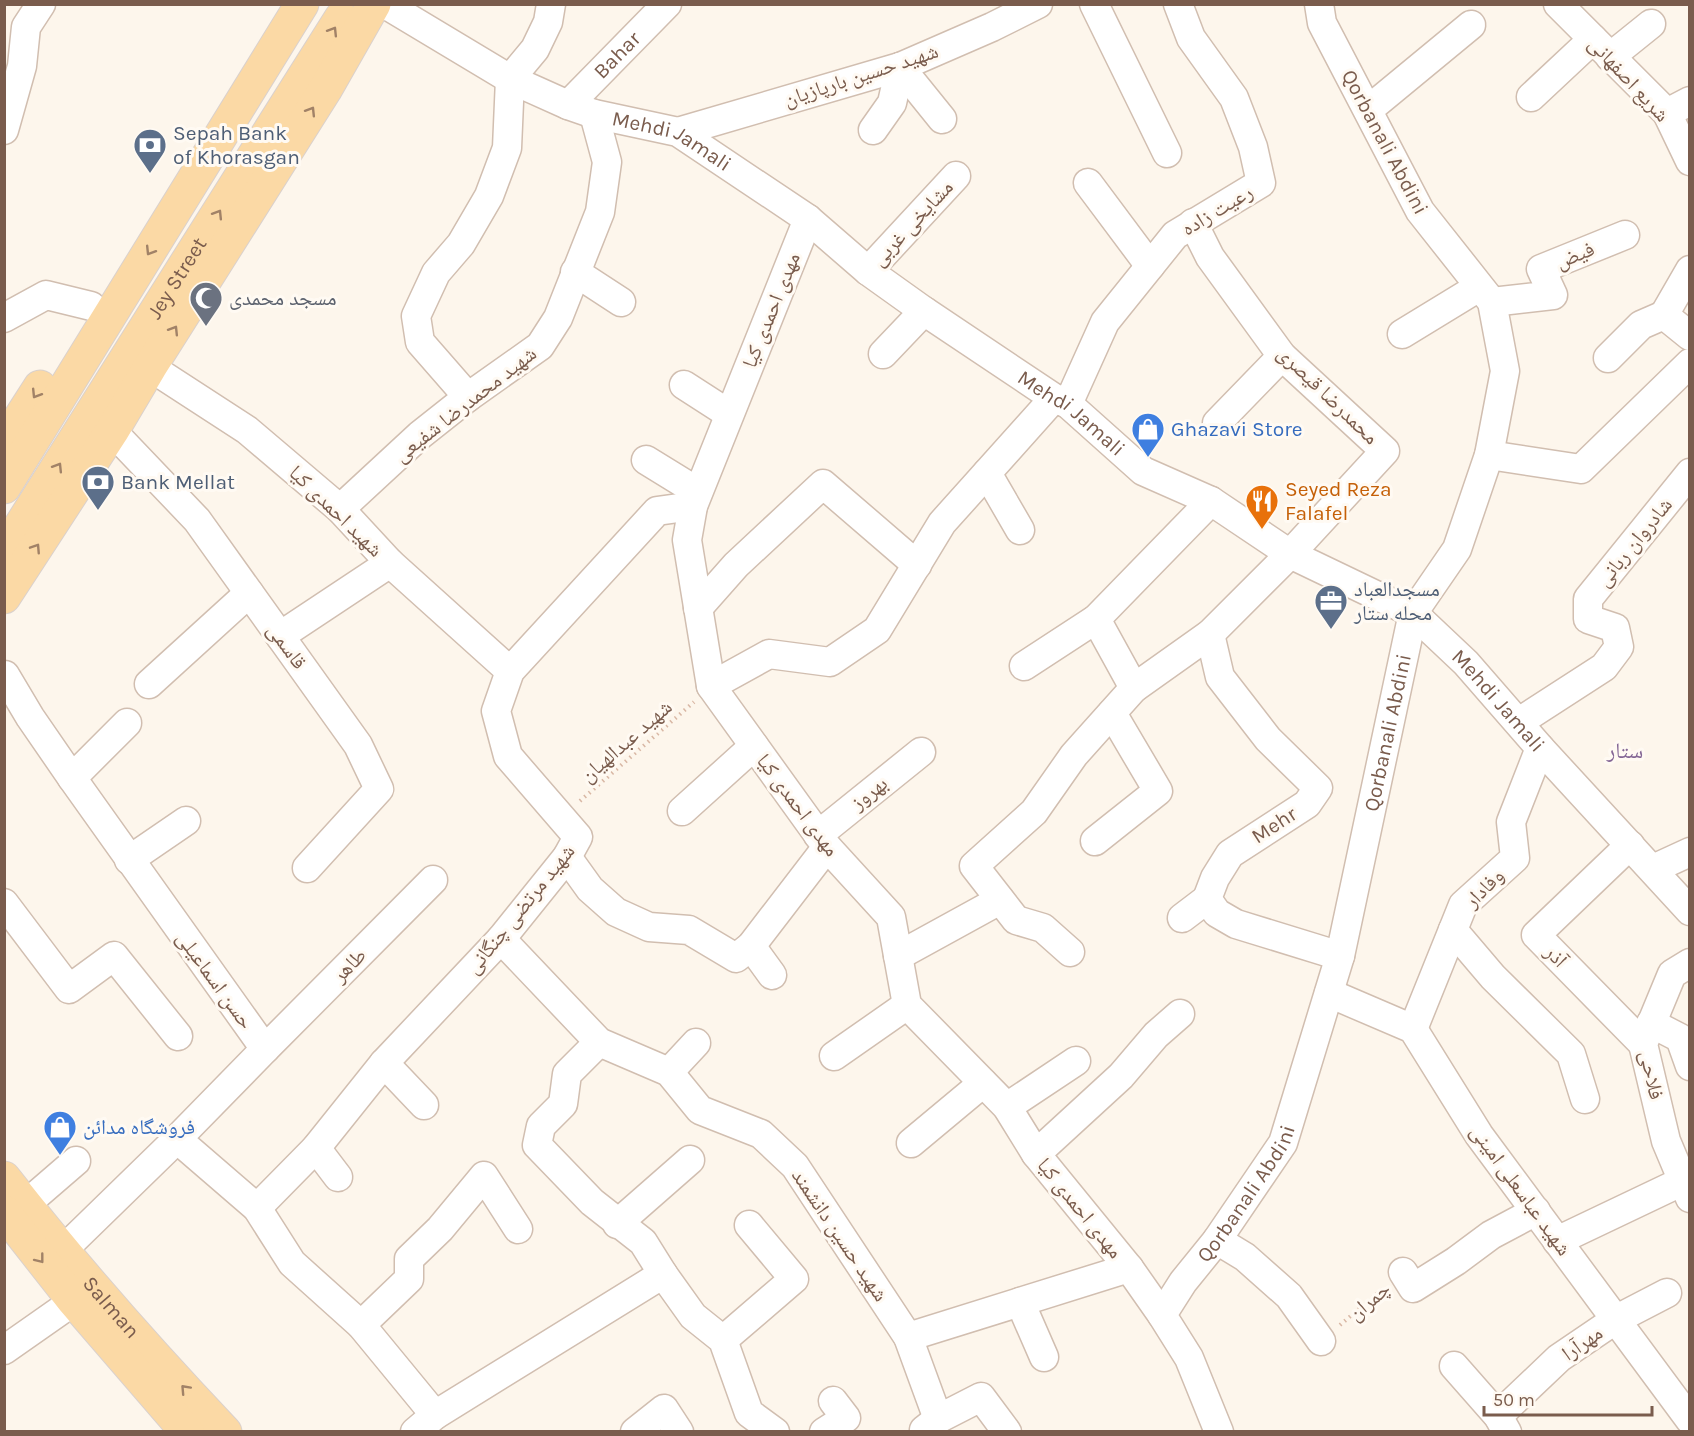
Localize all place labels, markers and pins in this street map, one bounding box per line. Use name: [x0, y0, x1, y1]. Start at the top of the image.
place label: Sepah Bank of Khorasgan: [173, 121, 300, 169]
bank icon: Sepah Bank of Khorasgan: [132, 127, 168, 174]
mosque icon: مسجد محمدی: [188, 280, 224, 327]
place label: مسجد محمدی: [229, 286, 337, 310]
shop icon: Ghazavi Store: [1130, 411, 1166, 458]
place label: Ghazavi Store: [1171, 417, 1303, 441]
bank icon: Bank Mellat: [80, 464, 116, 511]
place label: Bank Mellat: [121, 470, 235, 494]
place label: Seyed Reza Falafel: [1285, 477, 1392, 525]
restaurant icon: Seyed Reza Falafel: [1244, 483, 1280, 530]
place label: مسجدالعباد محله ستار: [1353, 577, 1440, 625]
office icon: مسجدالعباد محله ستار: [1313, 583, 1349, 630]
shop icon: فروشگاه مدائن: [42, 1109, 78, 1156]
place label: فروشگاه مدائن: [83, 1115, 195, 1140]

